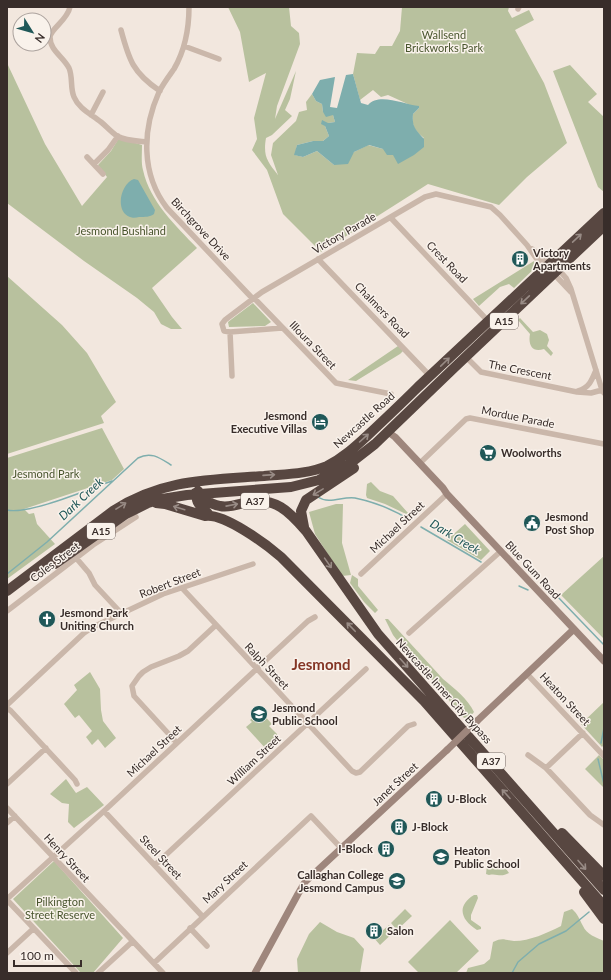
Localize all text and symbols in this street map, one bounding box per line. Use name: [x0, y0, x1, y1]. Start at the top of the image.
north arrow: [12, 12, 52, 52]
park label: Wallsend Brickworks Park: [405, 28, 483, 54]
text: N: [33, 31, 48, 46]
street label: Birchgrove Drive: [169, 195, 234, 263]
street label: Victory Parade: [310, 209, 378, 256]
park label: Jesmond Bushland: [76, 224, 166, 237]
one-way arrow: [572, 233, 582, 243]
street label: Crest Road: [424, 238, 470, 285]
place label: Victory Apartments: [532, 246, 591, 272]
building icon: Victory Apartments: [510, 249, 530, 269]
street label: Chalmers Road: [353, 279, 412, 340]
one-way arrow: [520, 296, 530, 305]
road number: A15: [490, 313, 518, 329]
street label: Illoura Street: [287, 318, 340, 371]
one-way arrow: [440, 357, 450, 367]
street label: The Crescent: [488, 357, 553, 382]
street label: Newcastle Road: [330, 389, 397, 450]
street label: Mordue Parade: [480, 403, 556, 430]
place label: Jesmond Executive Villas: [231, 409, 307, 435]
hotel icon: Jesmond Executive Villas: [310, 412, 330, 432]
one-way arrow: [359, 434, 369, 443]
supermarket icon: Woolworths: [478, 443, 498, 463]
place label: Woolworths: [501, 446, 562, 459]
park label: Jesmond Park: [13, 467, 80, 480]
one-way arrow: [262, 472, 275, 479]
water label: Dark Creek: [55, 474, 106, 523]
one-way arrow: [312, 488, 324, 496]
road number: A37: [241, 493, 269, 509]
street label: Michael Street: [367, 498, 427, 555]
one-way arrow: [225, 501, 238, 509]
one-way arrow: [115, 502, 126, 510]
one-way arrow: [173, 504, 186, 511]
place label: Jesmond Post Shop: [545, 510, 594, 536]
public building icon: Jesmond Post Shop: [522, 513, 542, 533]
water label: Dark Creek: [428, 516, 483, 557]
road number: A15: [87, 523, 115, 539]
street label: Blue Gum Road: [503, 538, 564, 601]
street label: Coles Street: [27, 539, 82, 584]
one-way arrow: [324, 557, 332, 568]
street label: Robert Street: [137, 565, 202, 600]
place label: Jesmond Park Uniting Church: [60, 606, 134, 632]
church icon: Jesmond Park Uniting Church: [37, 609, 57, 629]
one-way arrow: [347, 622, 356, 632]
street label: Newcastle Inner City Bypass: [394, 635, 495, 746]
street label: Ralph Street: [243, 640, 292, 692]
district label: Jesmond: [292, 655, 350, 673]
one-way arrow: [399, 657, 408, 668]
street label: Heaton Street: [538, 670, 593, 728]
place label: Jesmond Public School: [272, 701, 338, 727]
school or university icon: Jesmond Public School: [249, 704, 269, 724]
street label: Michael Street: [124, 722, 184, 779]
street label: William Street: [224, 732, 283, 788]
road number: A37: [477, 753, 505, 769]
street label: Janet Street: [369, 759, 420, 808]
building icon: U-Block: [424, 789, 444, 809]
one-way arrow: [502, 789, 511, 799]
place label: U-Block: [447, 792, 487, 805]
building icon: J-Block: [389, 817, 409, 837]
place label: J-Block: [412, 820, 448, 833]
street label: Henry Street: [42, 831, 93, 885]
street label: Steel Street: [138, 832, 185, 881]
building icon: I-Block: [376, 839, 396, 859]
place label: I-Block: [338, 842, 373, 855]
place label: Heaton Public School: [454, 844, 520, 870]
school or university icon: Heaton Public School: [431, 847, 451, 867]
street label: Mary Street: [199, 858, 250, 906]
one-way arrow: [578, 860, 587, 870]
place label: Callaghan College Jesmond Campus: [297, 868, 384, 894]
school or university icon: Callaghan College Jesmond Campus: [387, 871, 407, 891]
park label: Pilkington Street Reserve: [25, 895, 95, 921]
building icon: Salon: [364, 921, 384, 941]
place label: Salon: [387, 924, 414, 937]
scale bar: [14, 942, 81, 968]
text: 100 m: [20, 948, 54, 963]

